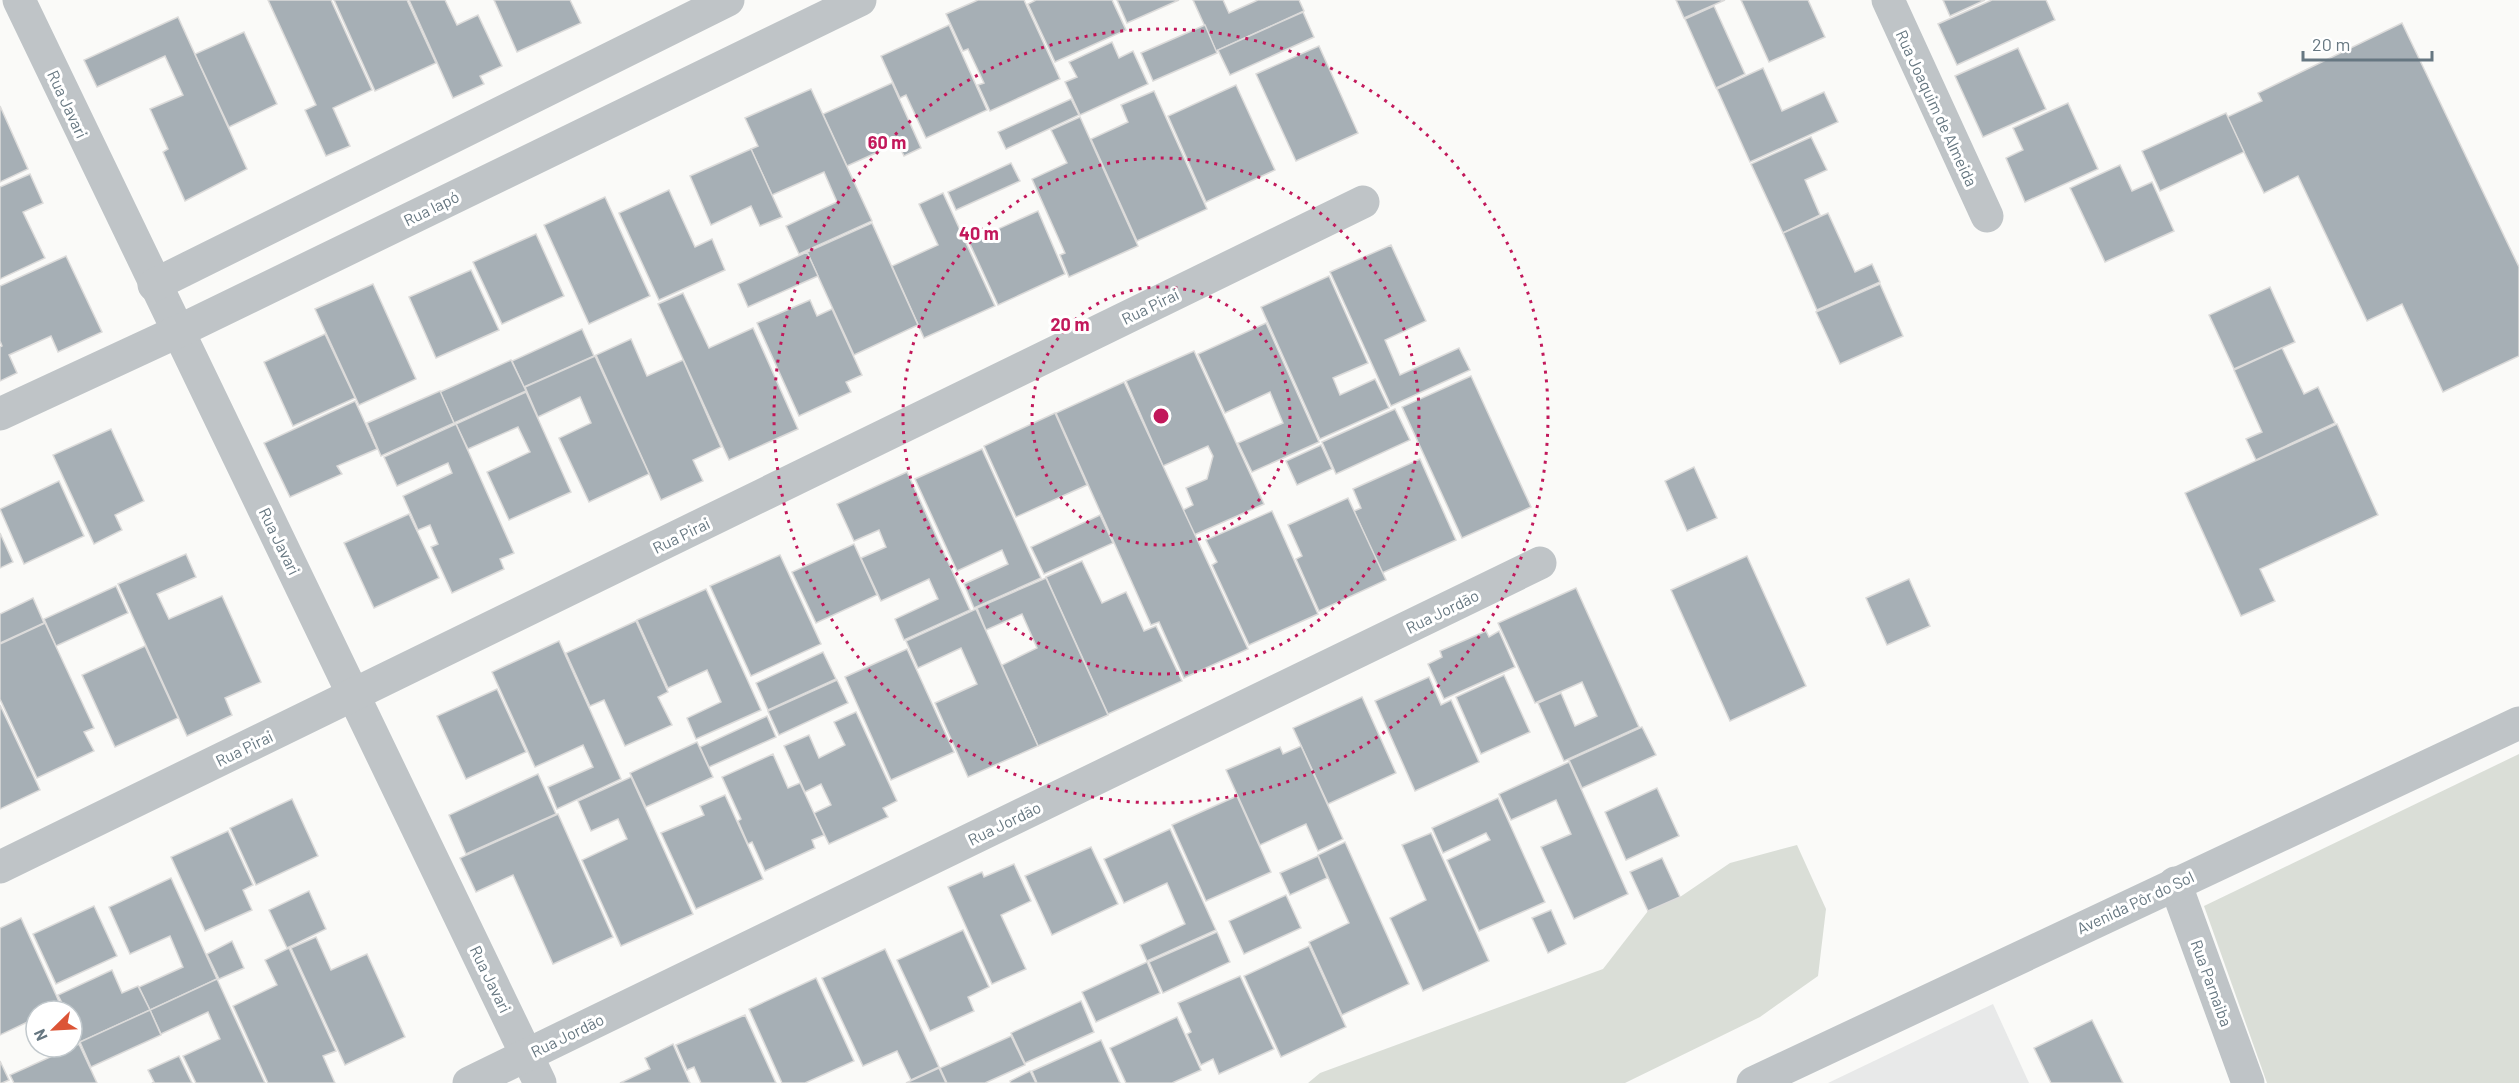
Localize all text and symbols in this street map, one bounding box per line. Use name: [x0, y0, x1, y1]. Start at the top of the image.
scale bar: [2303, 24, 2432, 62]
street label: Rua Joaquim de Almeida: [1892, 27, 1982, 189]
text: 20 m: [2312, 33, 2350, 55]
street label: Rua Javari: [44, 67, 92, 141]
text: 60 m: [868, 131, 906, 153]
street label: Rua Iapó: [400, 186, 462, 230]
text: 40 m: [959, 222, 999, 244]
street label: Rua Pirai: [1118, 284, 1182, 328]
text: 20 m: [1051, 313, 1089, 335]
centre of rings: [1151, 406, 1171, 426]
street label: Rua Javari: [256, 504, 304, 578]
street label: Rua Pirai: [649, 513, 713, 557]
street label: Rua Jordão: [1402, 585, 1482, 637]
street label: Rua Pirai: [212, 726, 276, 770]
street label: Rua Jordão: [964, 797, 1044, 849]
street label: Avenida Pôr do Sol: [2073, 867, 2197, 937]
street label: Rua Parnaiba: [2188, 937, 2236, 1029]
street label: Rua Javari: [467, 942, 515, 1016]
north arrow: [24, 999, 84, 1059]
street label: Rua Jordão: [527, 1009, 607, 1061]
text: N: [29, 1027, 51, 1044]

